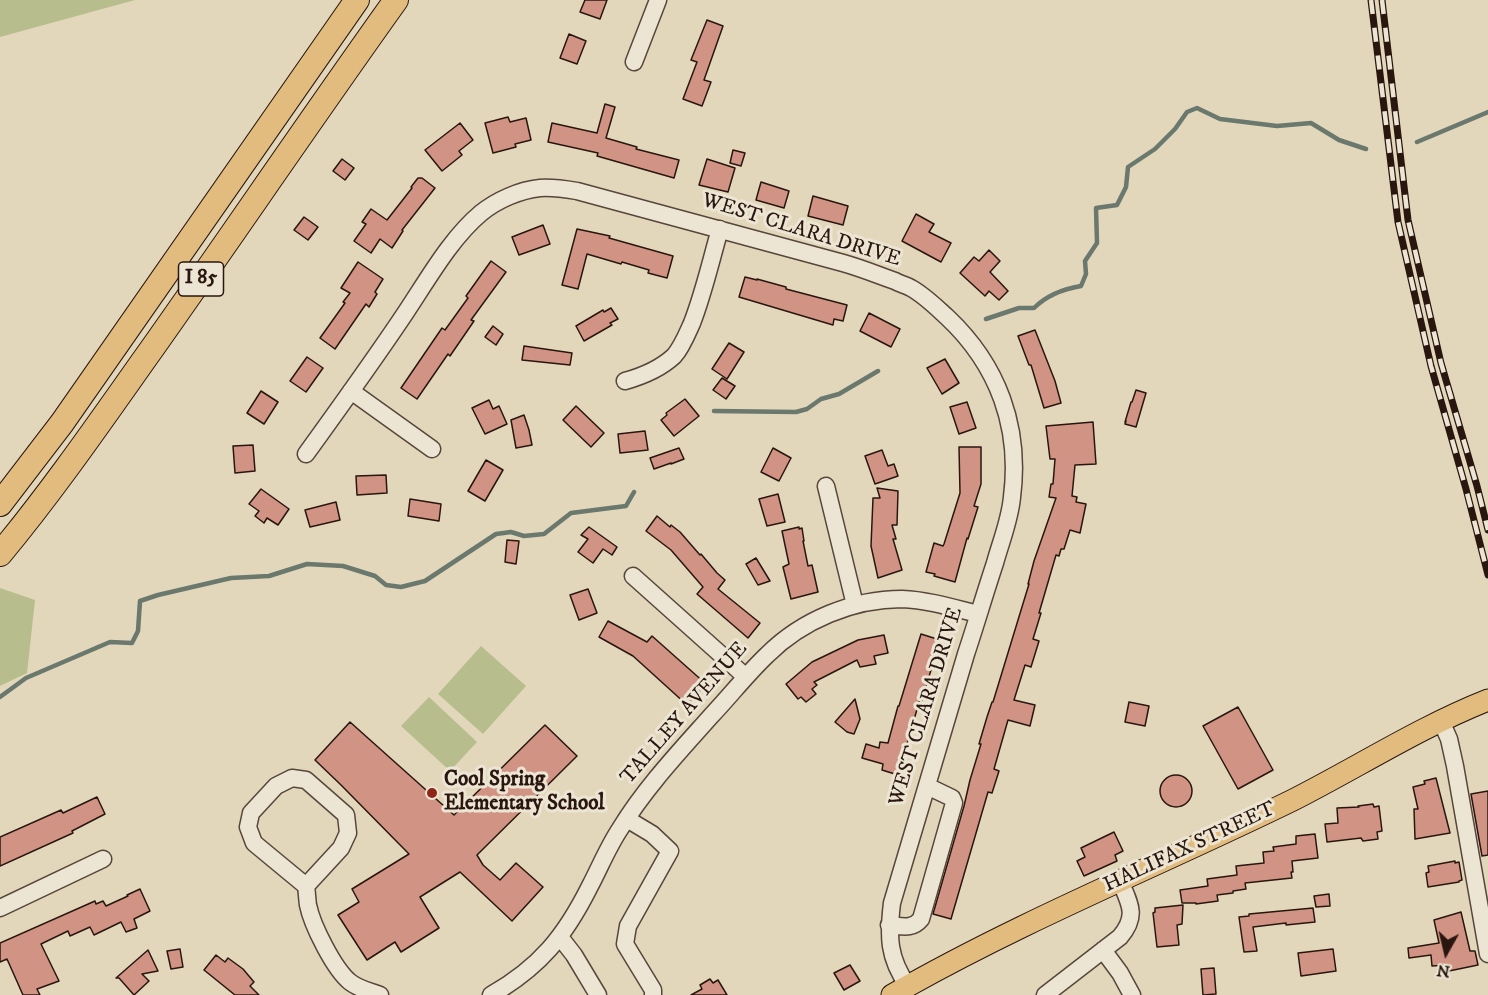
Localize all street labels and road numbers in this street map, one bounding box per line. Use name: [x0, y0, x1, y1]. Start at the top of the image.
street label: WEST CLARA DRIVE: [699, 189, 903, 273]
road number: I 85: [178, 262, 224, 296]
street label: WEST CLARA DRIVE: [885, 605, 969, 809]
street label: TALLEY AVENUE: [616, 637, 754, 791]
street label: HALIFAX STREET: [1100, 797, 1280, 899]

